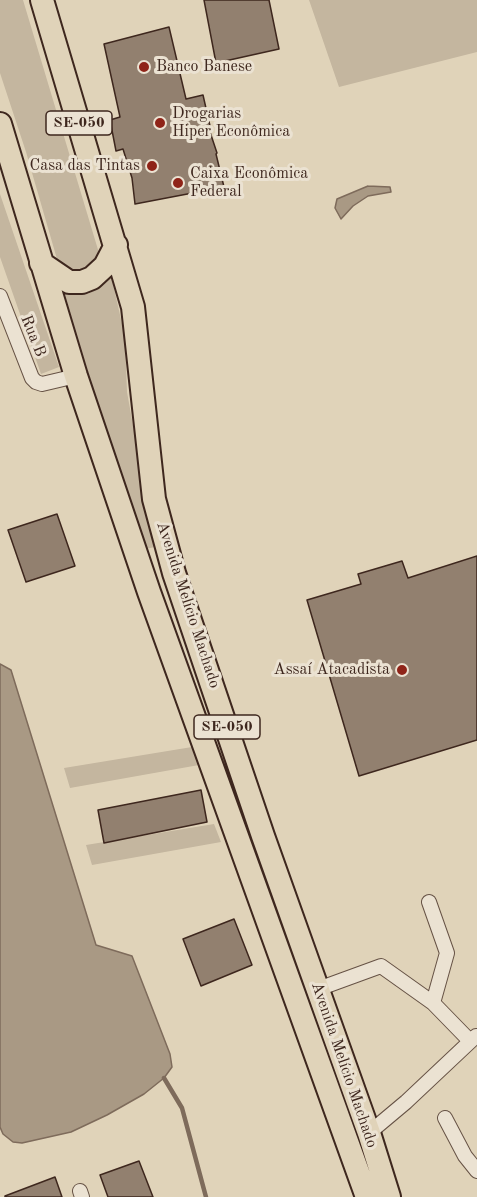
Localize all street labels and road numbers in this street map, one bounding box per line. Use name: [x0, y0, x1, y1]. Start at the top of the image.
road number: SE-050: [46, 111, 112, 135]
street label: Rua B: [16, 312, 50, 360]
street label: Avenida Melício Machado: [152, 519, 224, 691]
road number: SE-050: [194, 715, 260, 739]
street label: Avenida Melício Machado: [307, 979, 381, 1151]

